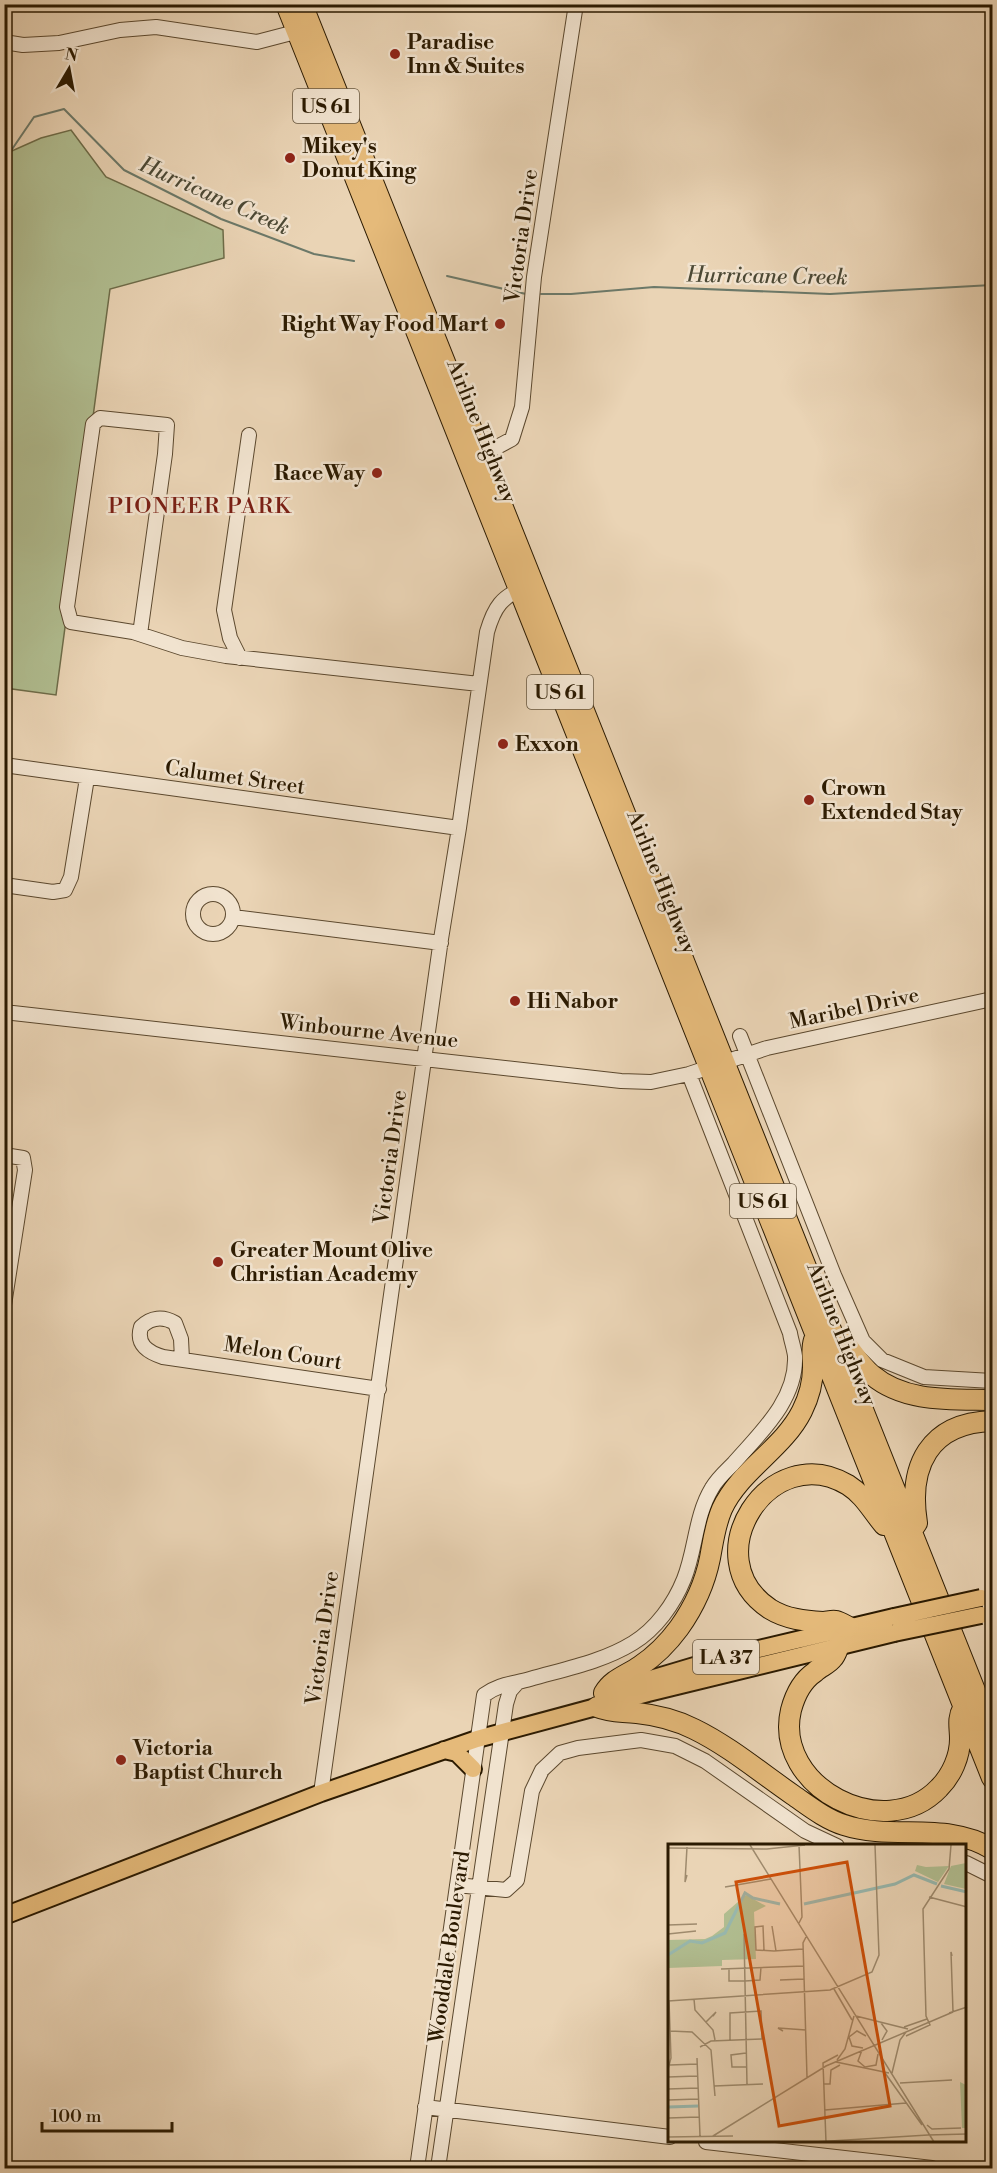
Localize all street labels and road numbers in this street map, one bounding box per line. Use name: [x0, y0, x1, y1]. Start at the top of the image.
road number: US 61: [293, 89, 359, 123]
street label: Victoria Drive: [500, 167, 544, 306]
street label: Airline Highway: [440, 355, 522, 508]
road number: US 61: [527, 675, 593, 709]
street label: Calumet Street: [163, 755, 307, 801]
street label: Airline Highway: [620, 806, 702, 959]
street label: Maribel Drive: [787, 983, 922, 1035]
street label: Winbourne Avenue: [277, 1010, 460, 1054]
street label: Victoria Drive: [369, 1088, 413, 1227]
road number: US 61: [730, 1184, 796, 1218]
street label: Airline Highway: [800, 1258, 882, 1411]
street label: Melon Court: [222, 1332, 344, 1376]
street label: Victoria Drive: [301, 1569, 345, 1708]
road number: LA 37: [693, 1640, 759, 1674]
street label: Wooddale Boulevard: [423, 1849, 476, 2046]

